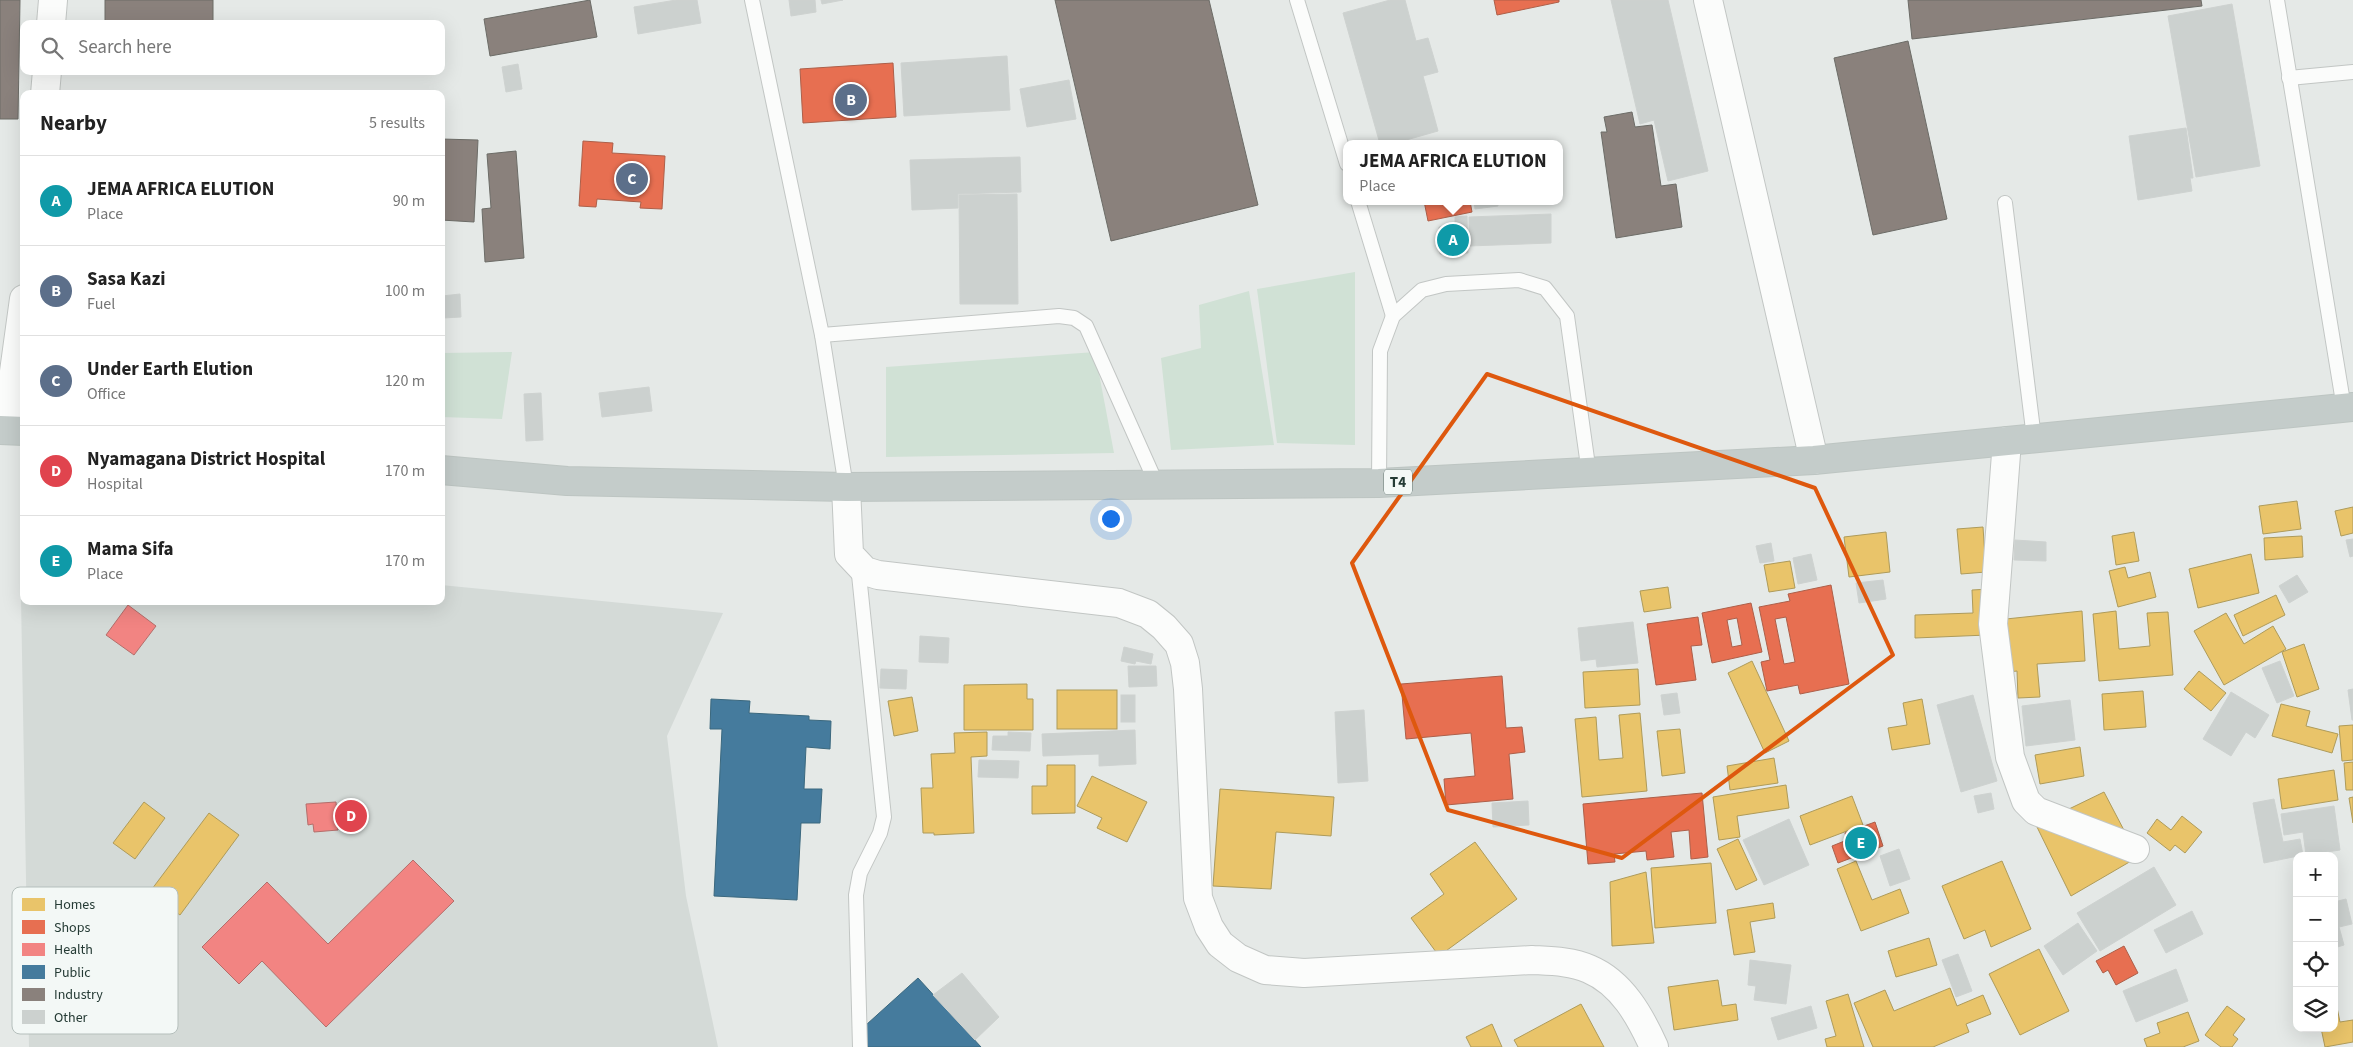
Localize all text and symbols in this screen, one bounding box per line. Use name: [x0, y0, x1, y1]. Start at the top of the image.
search box: [20, 20, 445, 75]
icon: search: [38, 34, 66, 62]
text: Search here: [78, 34, 172, 61]
pin: B: [835, 81, 867, 119]
text: Nearby: [40, 108, 107, 138]
text: 5 results: [369, 112, 425, 134]
popup: [1343, 140, 1563, 205]
text: JEMA AFRICA ELUTION: [1359, 148, 1547, 175]
pin: C: [616, 160, 648, 198]
text: Place: [1359, 175, 1395, 197]
text: JEMA AFRICA ELUTION: [87, 176, 274, 203]
text: A: [51, 190, 61, 212]
text: 90 m: [393, 190, 425, 212]
text: Place: [87, 203, 123, 225]
pin: A: [1437, 221, 1469, 259]
text: Sasa Kazi: [87, 266, 165, 293]
text: B: [51, 280, 61, 302]
text: 100 m: [385, 280, 425, 302]
text: Fuel: [87, 293, 115, 315]
text: Under Earth Elution: [87, 356, 253, 383]
text: C: [51, 370, 61, 392]
text: 120 m: [385, 370, 425, 392]
text: Office: [87, 383, 126, 405]
text: Nyamagana District Hospital: [87, 446, 325, 473]
text: D: [51, 460, 61, 482]
text: 170 m: [385, 460, 425, 482]
road number: T4: [1384, 470, 1412, 494]
text: Hospital: [87, 473, 143, 495]
your location: [1098, 506, 1124, 532]
text: Mama Sifa: [87, 536, 174, 563]
text: E: [52, 550, 60, 572]
text: 170 m: [385, 550, 425, 572]
text: Place: [87, 563, 123, 585]
pin: D: [335, 797, 367, 835]
pin: E: [1845, 824, 1877, 862]
map controls: [2293, 852, 2338, 1032]
button: +: [2293, 852, 2338, 897]
legend: [12, 887, 178, 1034]
text: Homes: [54, 895, 95, 915]
button: −: [2293, 897, 2338, 942]
text: Shops: [54, 918, 90, 938]
text: Health: [54, 940, 93, 960]
button: locate: [2293, 942, 2338, 987]
text: Public: [54, 963, 91, 983]
text: Industry: [54, 985, 103, 1005]
button: layers: [2293, 987, 2338, 1032]
text: Other: [54, 1008, 88, 1028]

